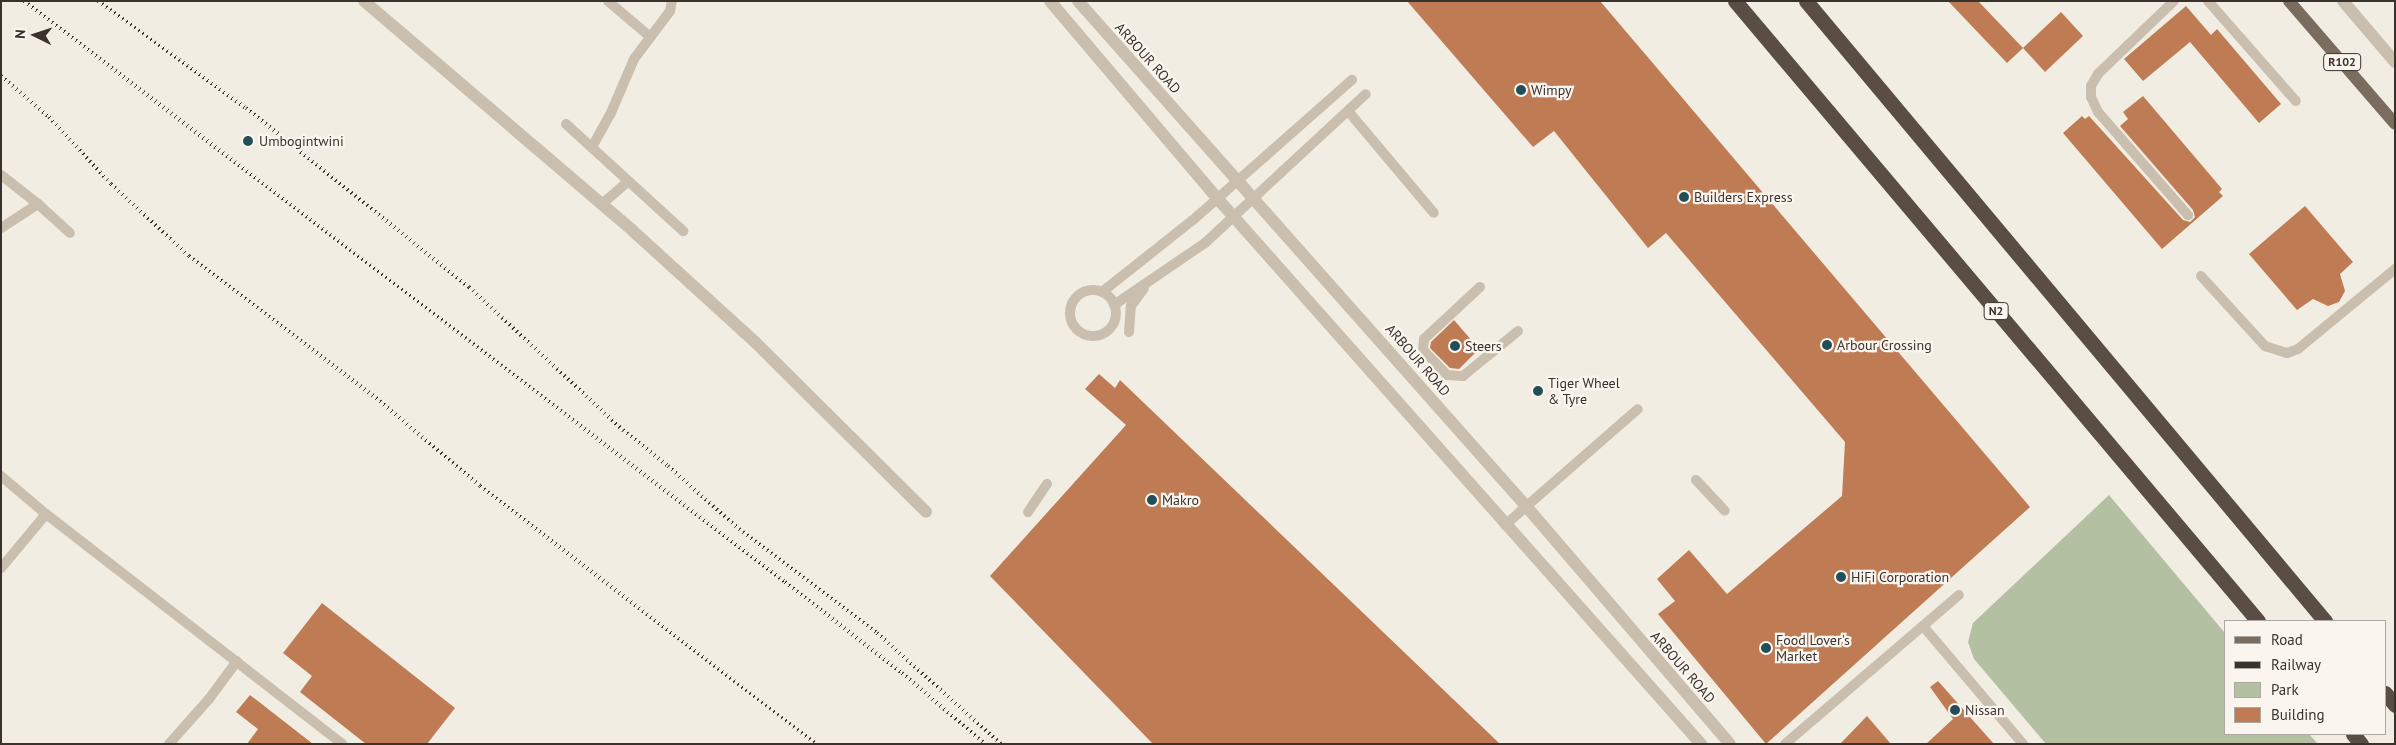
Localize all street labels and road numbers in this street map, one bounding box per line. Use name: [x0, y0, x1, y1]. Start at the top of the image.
street label: ARBOUR ROAD: [1112, 19, 1184, 97]
road number: R102: [2322, 52, 2362, 72]
road number: N2: [1984, 302, 2008, 321]
street label: ARBOUR ROAD: [1382, 321, 1454, 399]
street label: ARBOUR ROAD: [1647, 628, 1719, 706]

